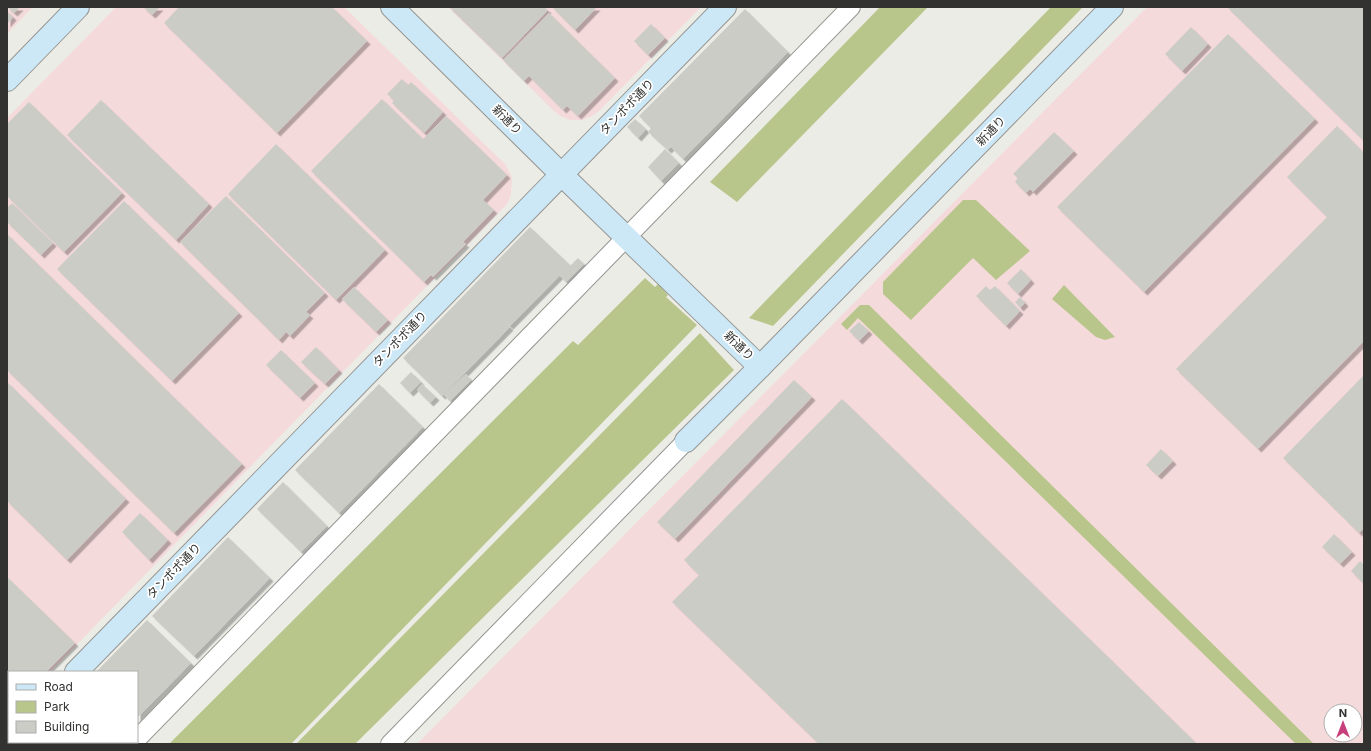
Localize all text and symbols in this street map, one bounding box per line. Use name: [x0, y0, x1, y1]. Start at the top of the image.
street label: タンポポ通り: [596, 76, 657, 138]
street label: 新通り: [489, 102, 525, 138]
street label: 新通り: [973, 112, 1009, 149]
street label: タンポポ通り: [369, 308, 430, 370]
street label: 新通り: [721, 328, 758, 364]
street label: タンポポ通り: [143, 540, 204, 602]
legend: [8, 671, 138, 743]
text: Road: [44, 679, 73, 694]
text: Park: [44, 699, 70, 714]
north arrow: [1323, 703, 1363, 743]
text: N: [1339, 706, 1347, 720]
text: Building: [44, 719, 89, 734]

